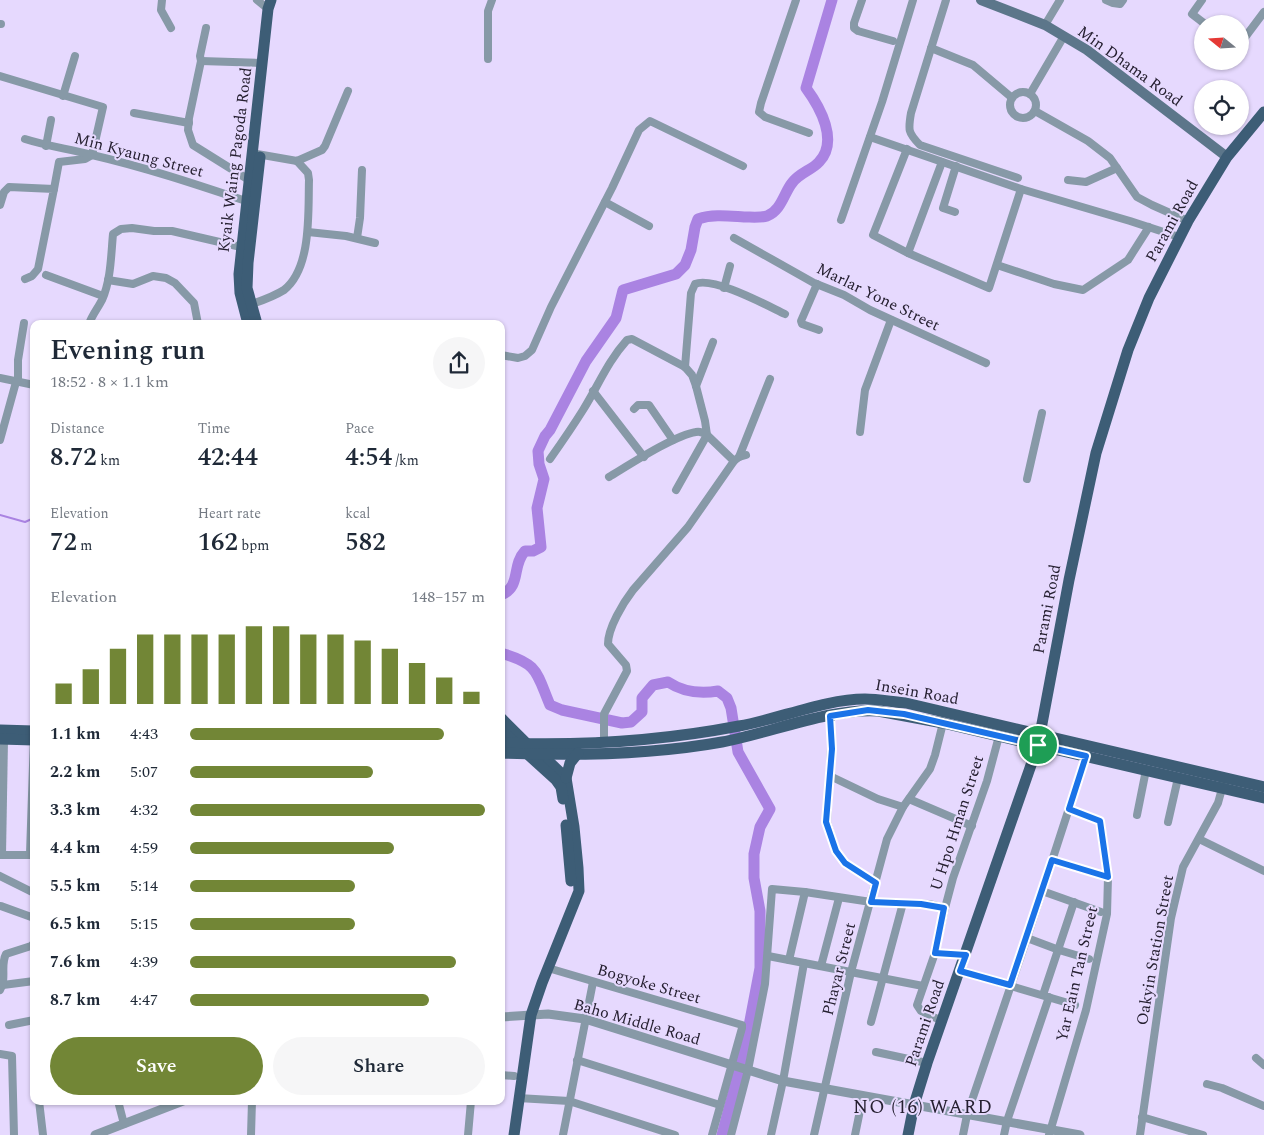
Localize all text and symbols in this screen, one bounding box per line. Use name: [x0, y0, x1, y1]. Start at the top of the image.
north arrow: [1194, 15, 1249, 70]
map controls: [1194, 15, 1249, 135]
street label: Min Dhama Road: [1073, 20, 1188, 112]
street label: Kyaik Waing Pagoda Road: [212, 66, 258, 254]
button: locate: [1194, 80, 1249, 135]
street label: Min Kyaung Street: [72, 126, 207, 184]
street label: Parami Road: [1139, 175, 1205, 267]
street label: Marlar Yone Street: [812, 257, 944, 337]
text: Evening run: [50, 329, 205, 372]
button: share: [433, 337, 485, 389]
text: 18:52 · 8 × 1.1 km: [50, 370, 169, 394]
text: Distance: [50, 418, 105, 439]
text: Time: [198, 418, 230, 439]
text: Pace: [345, 418, 374, 439]
text: 8.72: [50, 439, 97, 477]
text: 42:44: [198, 439, 258, 477]
text: 4:54: [345, 439, 392, 477]
text: km: [97, 450, 120, 471]
text: /km: [392, 450, 419, 471]
text: Elevation: [50, 503, 109, 524]
text: Heart rate: [198, 503, 261, 524]
text: kcal: [345, 503, 370, 524]
text: 72: [50, 524, 77, 562]
text: 162: [198, 524, 238, 562]
text: 582: [345, 524, 386, 562]
text: m: [77, 535, 92, 556]
text: bpm: [238, 535, 269, 556]
street label: Parami Road: [1027, 562, 1067, 656]
text: Elevation: [50, 585, 117, 609]
text: 148–157 m: [411, 585, 485, 609]
street label: Insein Road: [873, 673, 961, 711]
text: 1.1 km: [50, 722, 100, 746]
text: 4:43: [130, 722, 158, 746]
pin: [1017, 724, 1059, 766]
icon: arrive: [1024, 731, 1052, 759]
street label: U Hpo Hman Street: [924, 752, 990, 894]
text: 2.2 km: [50, 760, 100, 784]
text: 5:07: [130, 760, 158, 784]
text: 3.3 km: [50, 798, 100, 822]
text: 4:32: [130, 798, 158, 822]
text: 4.4 km: [50, 836, 100, 860]
text: 4:59: [130, 836, 158, 860]
street label: Oakyin Station Street: [1130, 873, 1180, 1027]
text: 5.5 km: [50, 874, 100, 898]
text: 5:14: [130, 874, 158, 898]
street label: Yar Eain Tan Street: [1050, 904, 1104, 1044]
text: 6.5 km: [50, 912, 100, 936]
text: 5:15: [130, 912, 158, 936]
street label: Phayar Street: [816, 920, 862, 1018]
text: 7.6 km: [50, 950, 100, 974]
text: 4:39: [130, 950, 158, 974]
street label: Bogyoke Street: [594, 958, 704, 1010]
street label: Parami Road: [899, 976, 951, 1070]
text: 8.7 km: [50, 988, 100, 1012]
text: 4:47: [130, 988, 158, 1012]
street label: Baho Middle Road: [571, 992, 703, 1052]
button: Save: [50, 1037, 263, 1095]
button: Share: [273, 1037, 485, 1095]
district label: NO (16) WARD: [853, 1093, 993, 1122]

